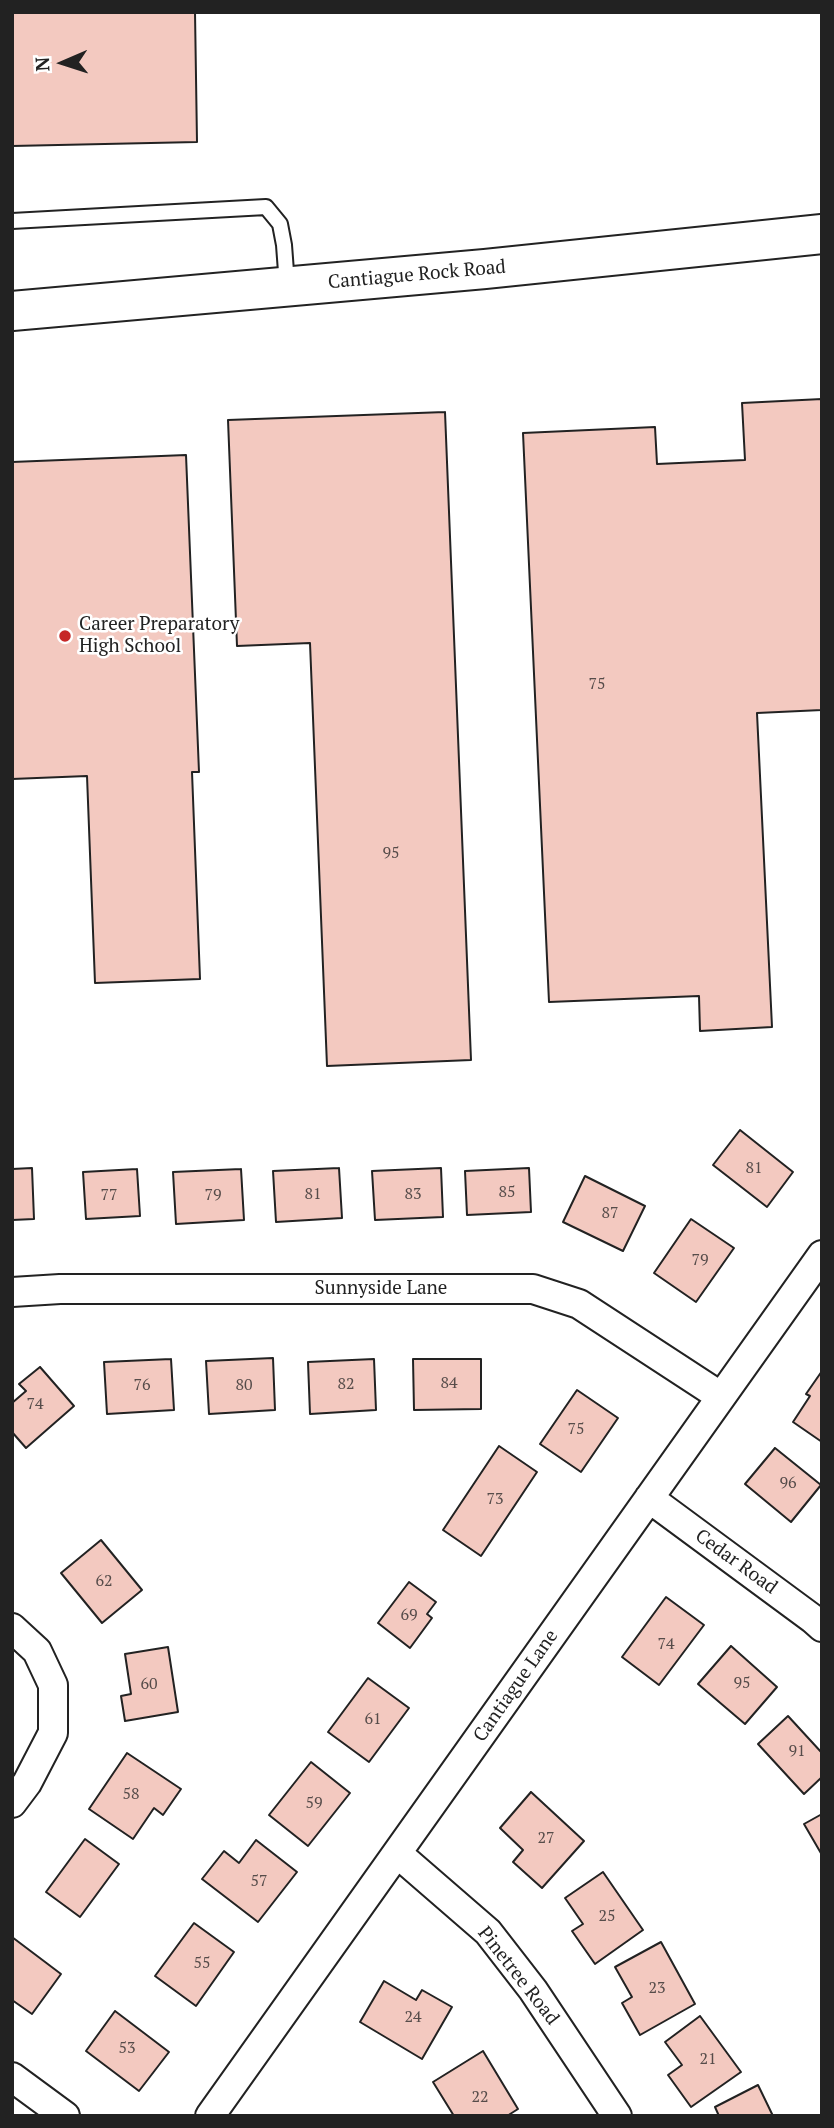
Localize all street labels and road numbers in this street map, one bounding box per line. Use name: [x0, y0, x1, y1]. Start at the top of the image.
street label: Cantiague Rock Road: [327, 256, 507, 294]
street label: Sunnyside Lane: [315, 1278, 447, 1300]
street label: Cedar Road: [691, 1525, 781, 1599]
street label: Cantiague Lane: [469, 1626, 563, 1746]
street label: Pinetree Road: [473, 1922, 563, 2030]

